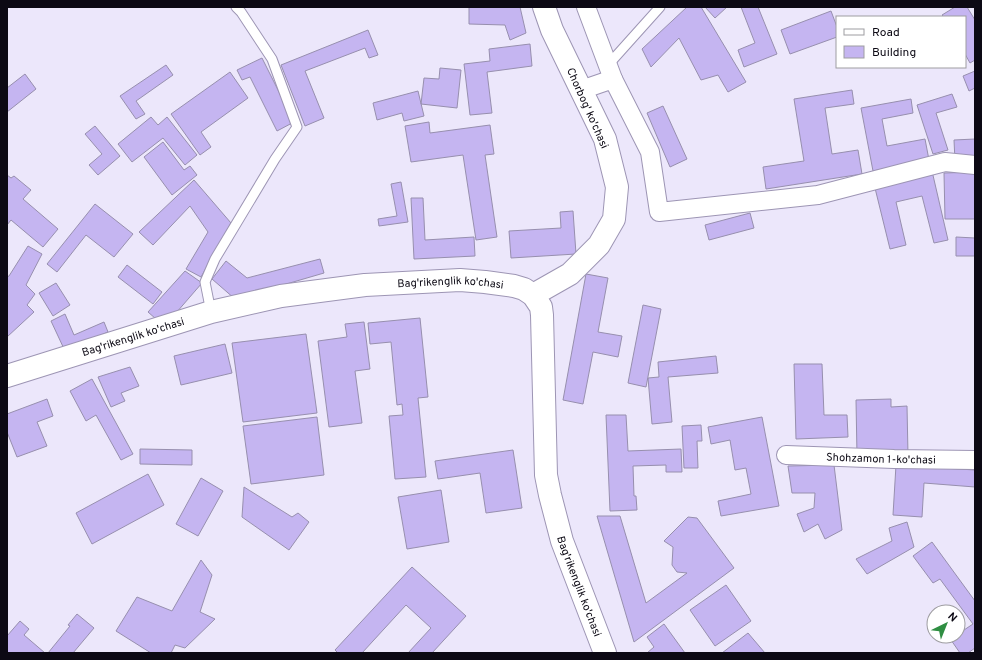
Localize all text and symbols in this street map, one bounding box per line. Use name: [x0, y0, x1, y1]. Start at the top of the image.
legend: [836, 16, 966, 68]
text: Road: [872, 25, 900, 41]
text: Building: [872, 45, 916, 61]
street label: Chorbog' ko'chasi: [563, 66, 611, 151]
street label: Bag'rikenglik ko'chasi: [397, 274, 504, 292]
street label: Bag'rikenglik ko'chasi: [80, 315, 186, 360]
street label: Shohzamon 1-ko'chasi: [826, 450, 936, 468]
street label: Bag'rikenglik ko'chasi: [553, 535, 604, 639]
north arrow: [926, 604, 966, 644]
text: N: [944, 610, 960, 625]

